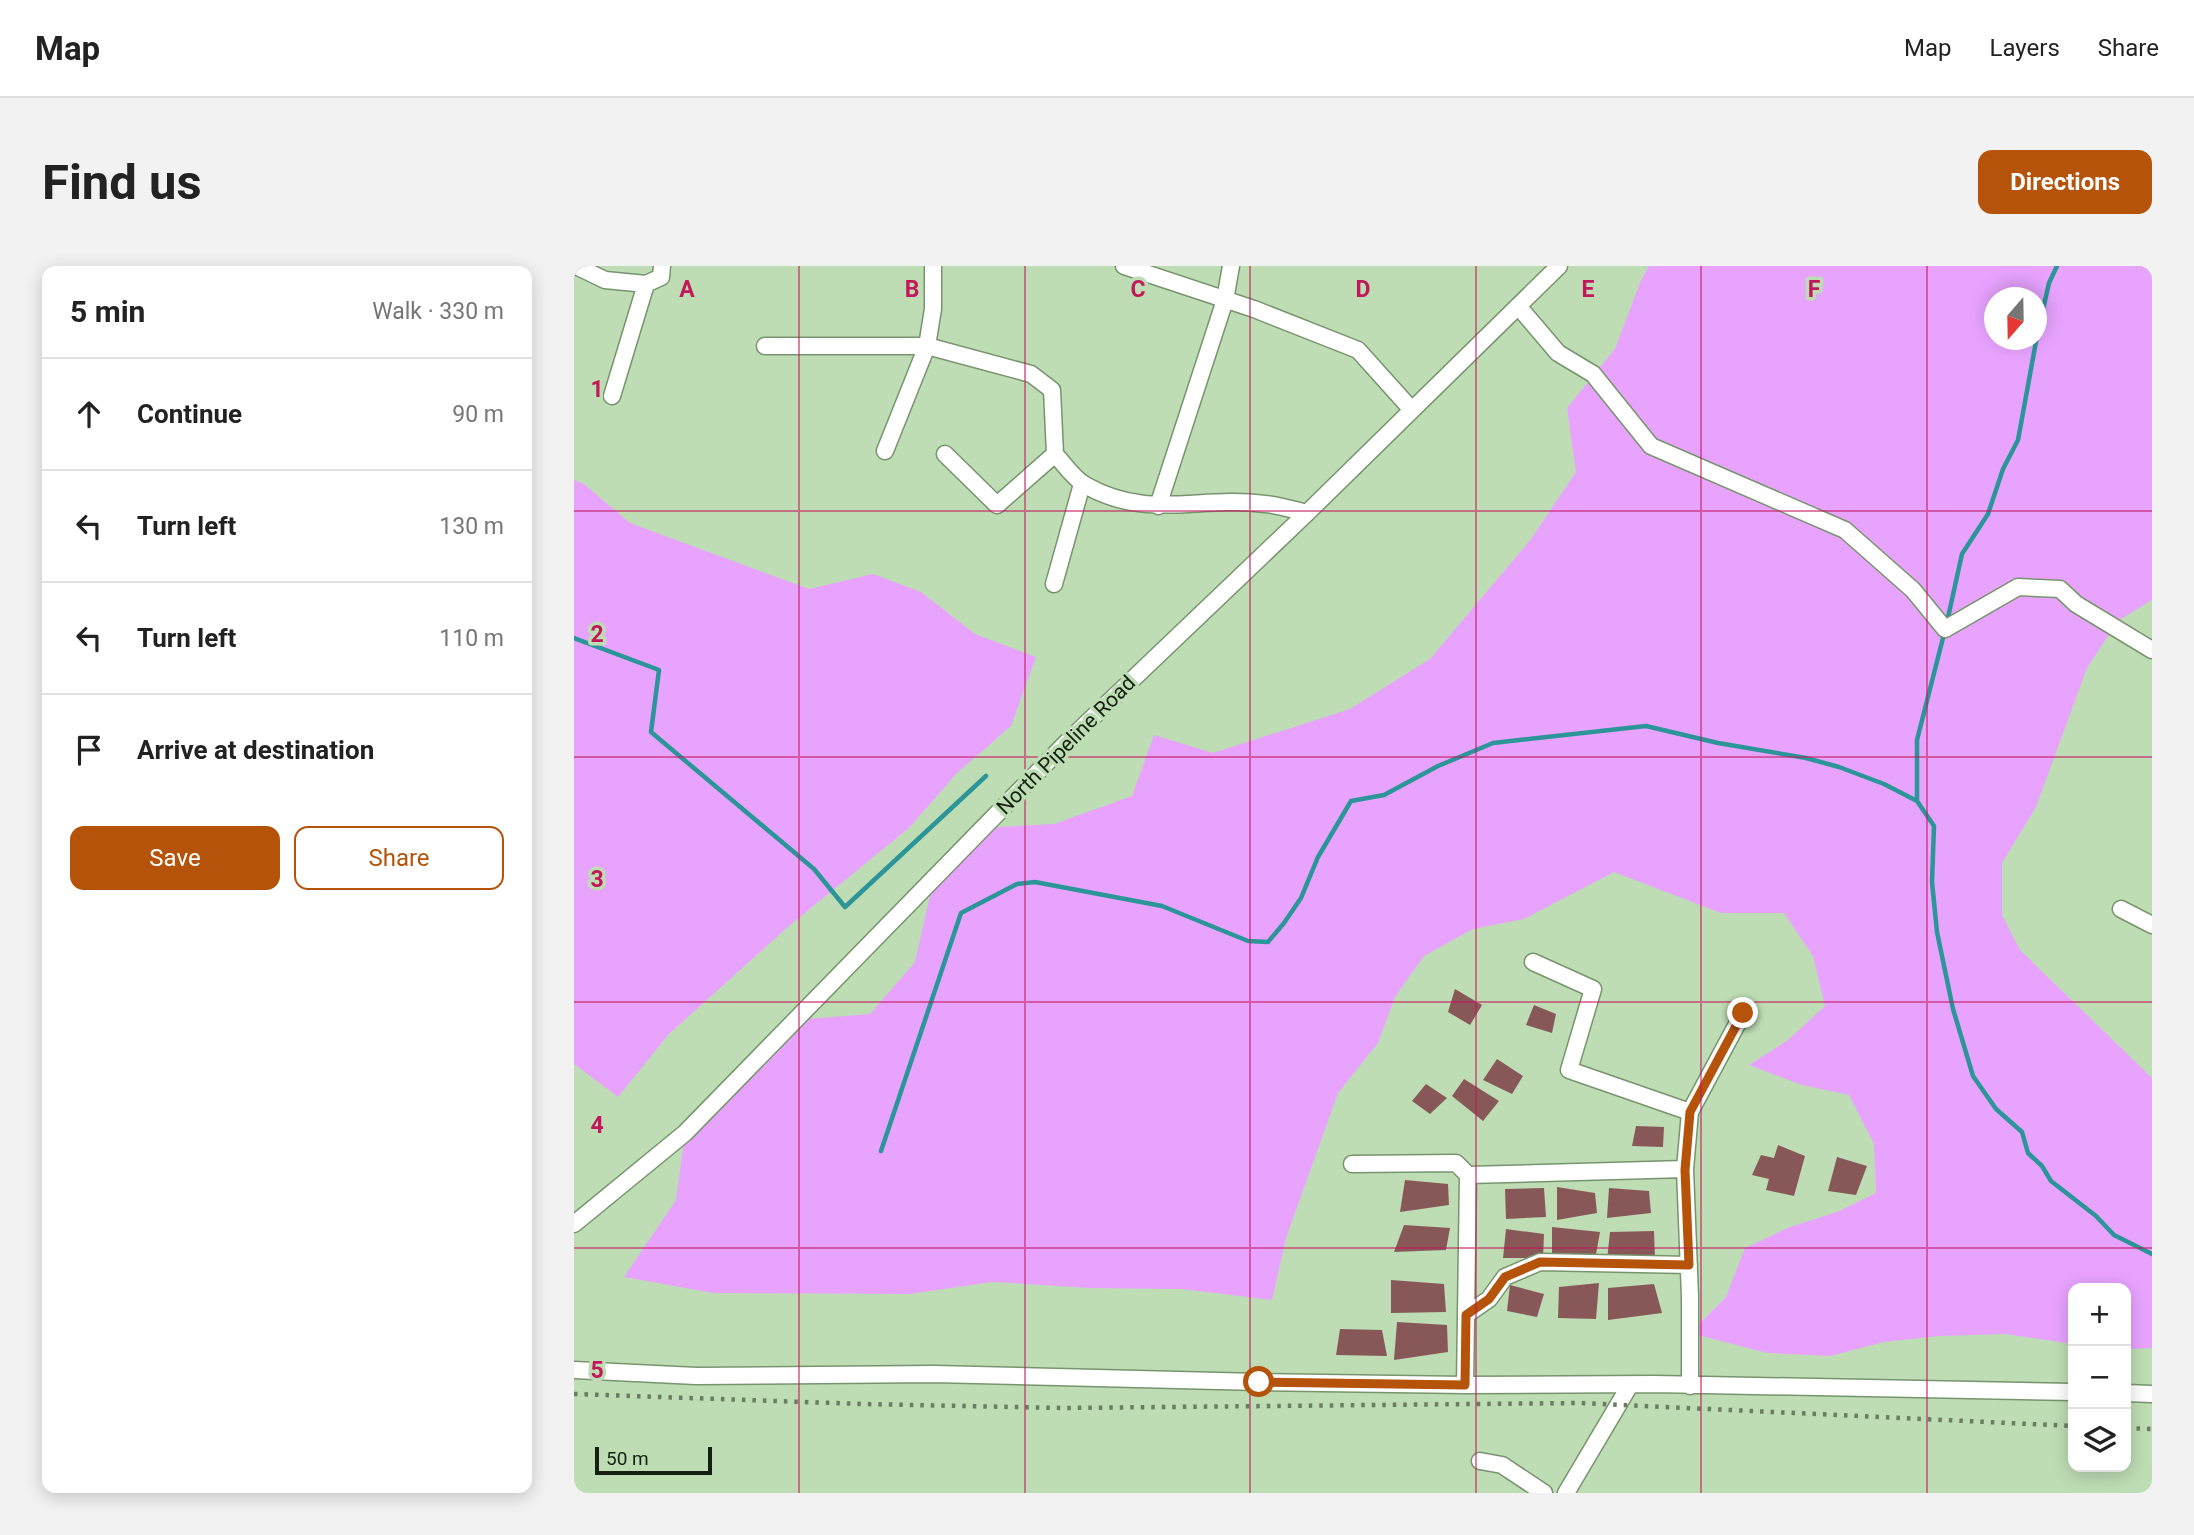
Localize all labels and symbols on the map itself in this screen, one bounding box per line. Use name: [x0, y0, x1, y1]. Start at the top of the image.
text: A: [679, 276, 695, 303]
text: B: [905, 276, 919, 303]
text: C: [1130, 276, 1146, 303]
text: D: [1356, 276, 1370, 303]
text: E: [1582, 276, 1595, 303]
text: F: [1808, 276, 1821, 303]
north arrow: [1984, 287, 2047, 350]
text: 1: [590, 376, 604, 403]
text: 2: [590, 621, 604, 648]
street label: North Pipeline Road: [992, 671, 1140, 819]
text: 3: [590, 866, 604, 893]
route end: [1727, 997, 1758, 1028]
text: 4: [590, 1112, 604, 1139]
text: 5: [590, 1357, 604, 1384]
route start: [1243, 1366, 1274, 1397]
scale bar: [595, 1444, 712, 1476]

